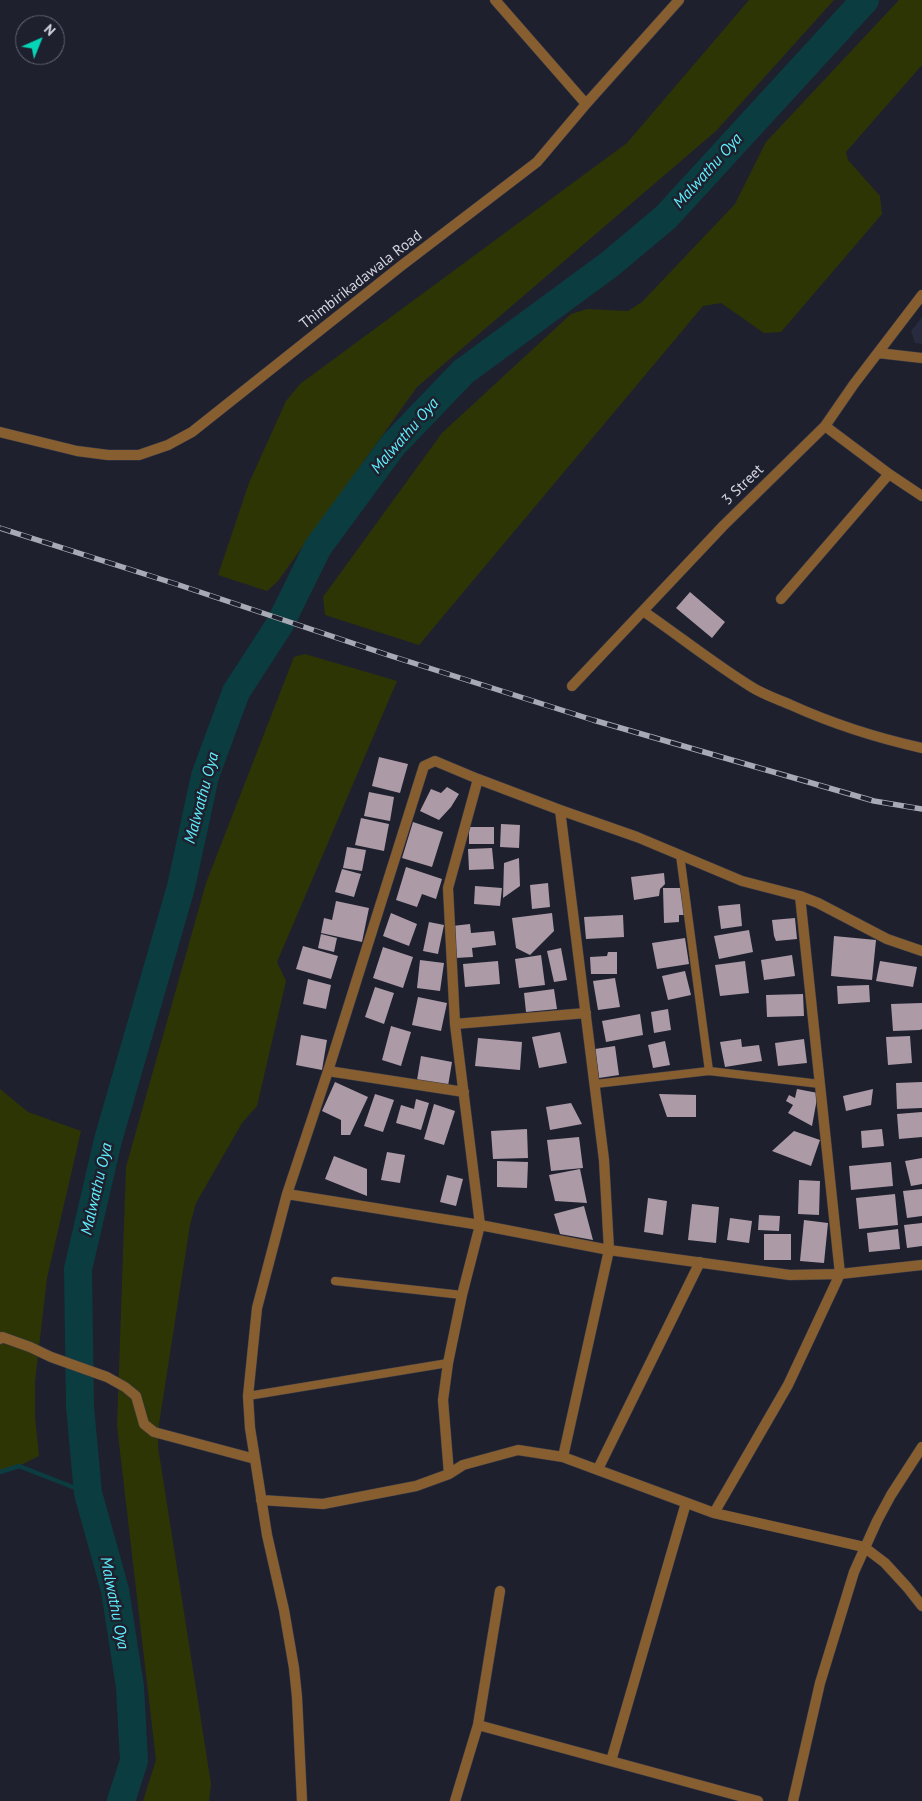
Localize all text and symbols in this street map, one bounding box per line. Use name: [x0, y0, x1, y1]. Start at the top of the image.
north arrow: [15, 15, 65, 65]
text: N: [40, 20, 59, 40]
water label: Malwathu Oya: [669, 130, 747, 212]
street label: Thimbirikadawala Road: [296, 227, 426, 333]
water label: Malwathu Oya: [367, 394, 443, 478]
street label: 3 Street: [719, 461, 767, 509]
water label: Malwathu Oya: [181, 750, 223, 846]
water label: Malwathu Oya: [77, 1141, 117, 1237]
water label: Malwathu Oya: [96, 1555, 132, 1651]

